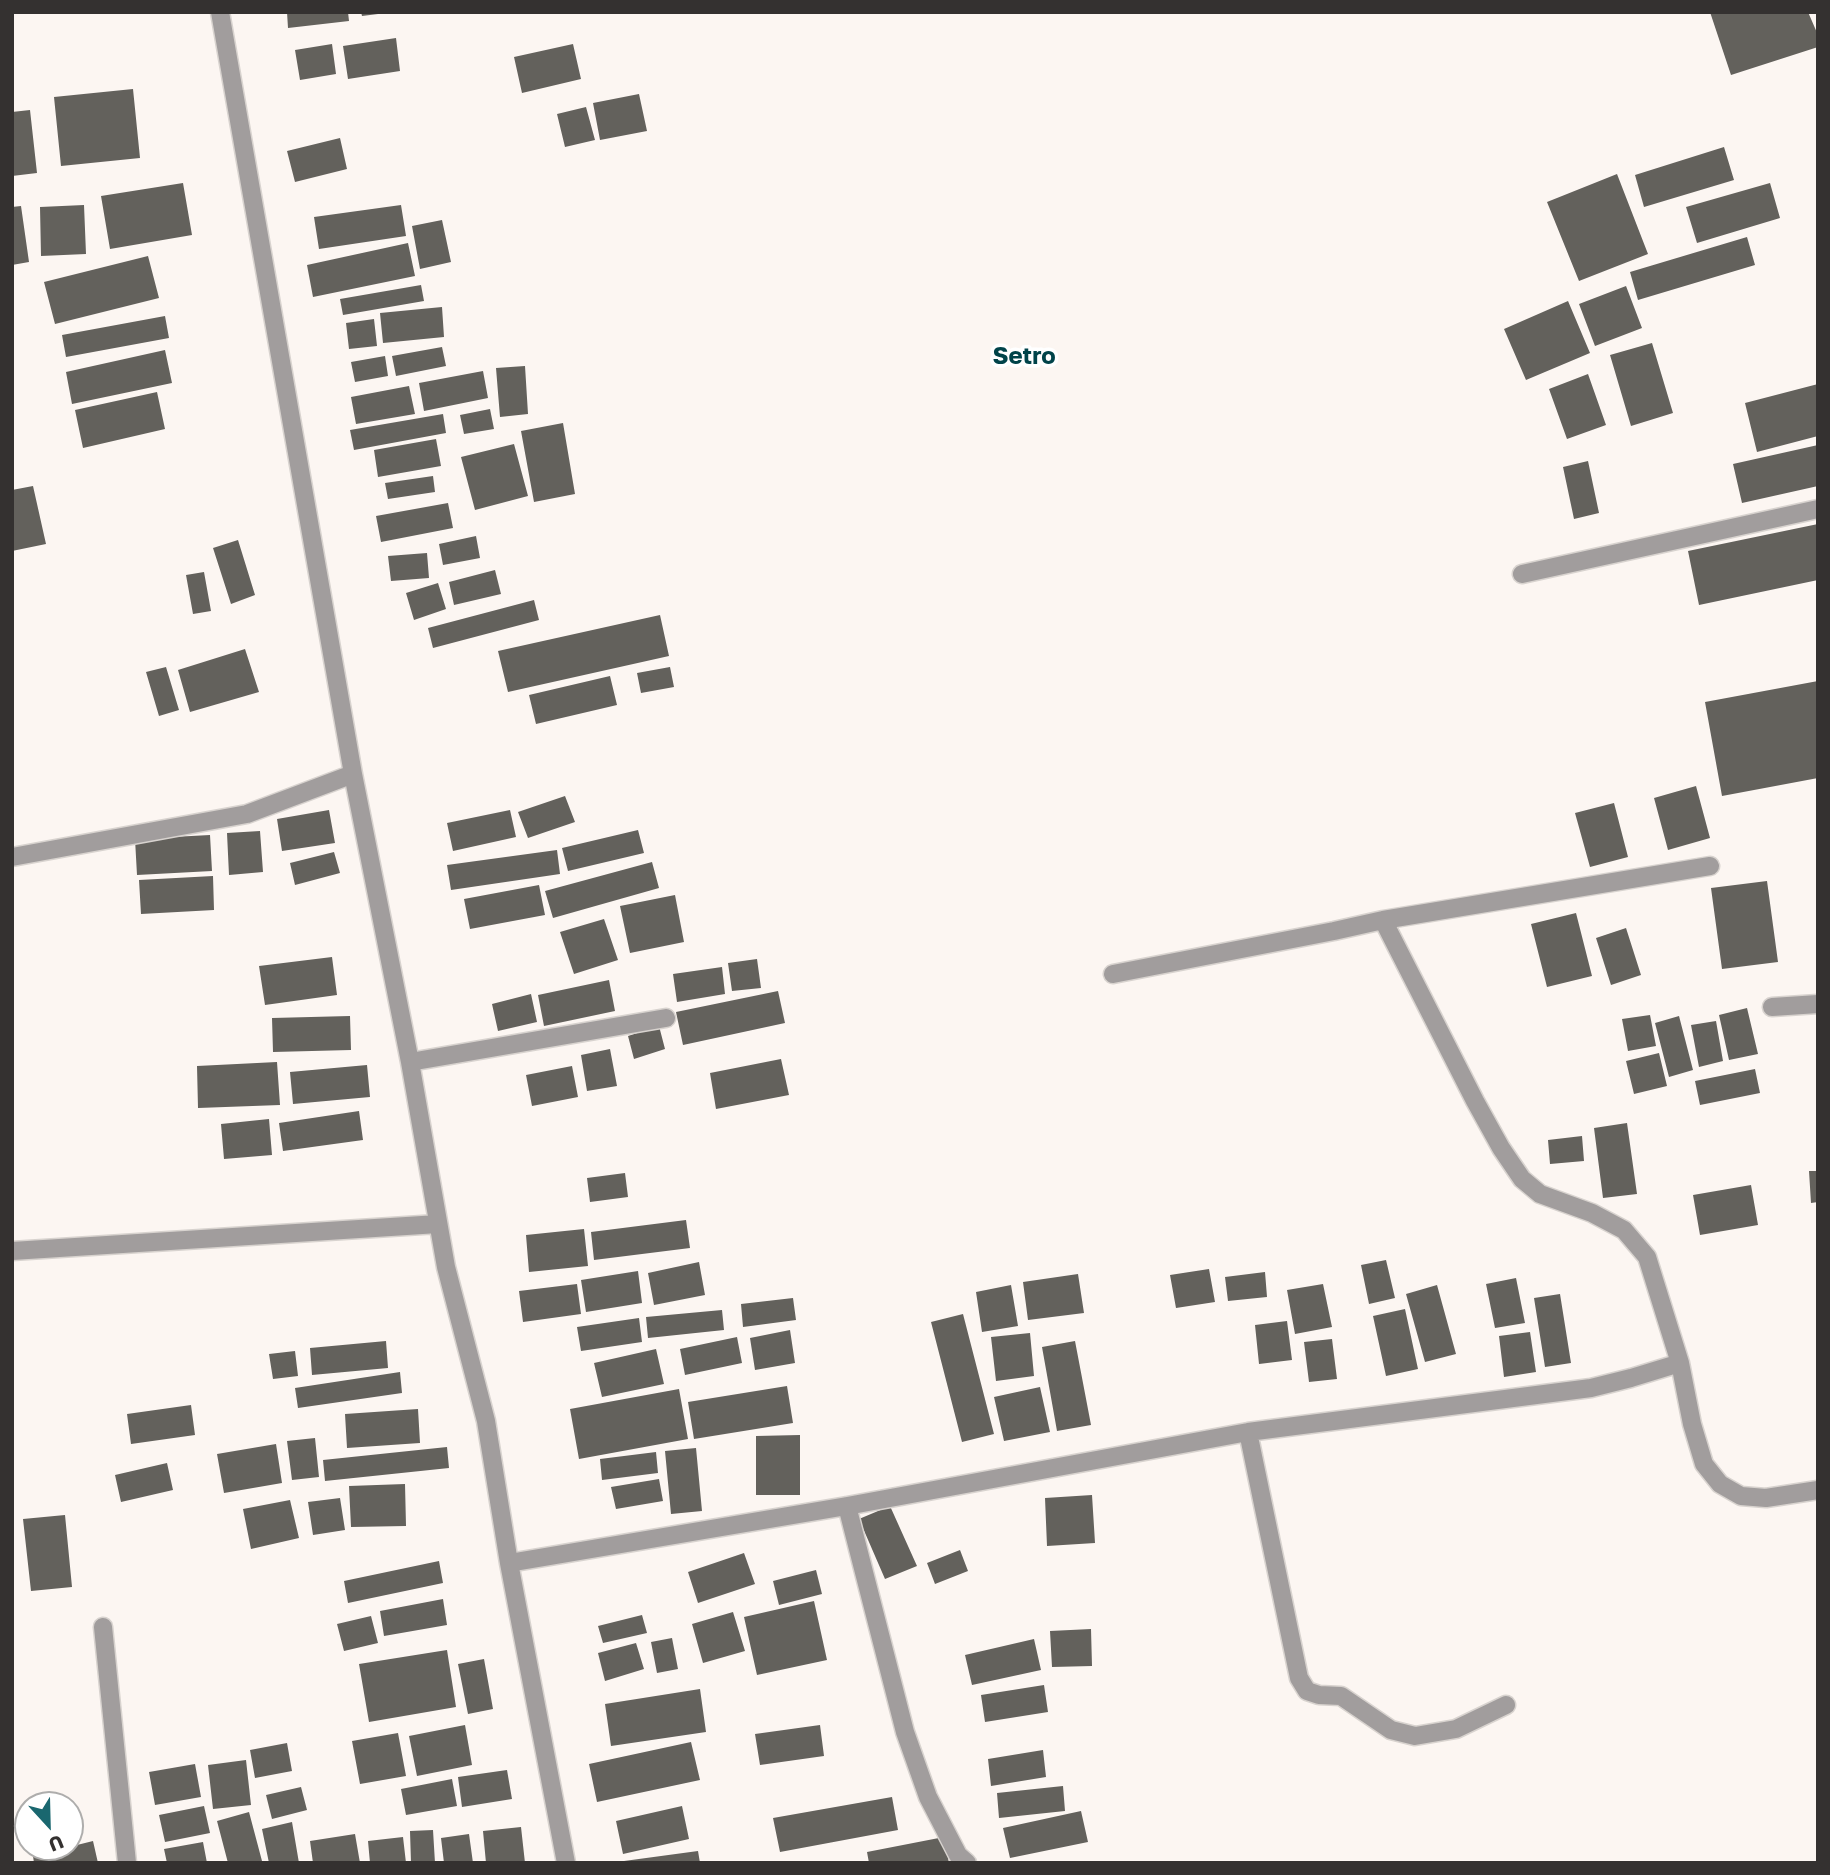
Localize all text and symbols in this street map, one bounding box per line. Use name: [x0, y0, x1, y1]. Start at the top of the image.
district label: Setro: [992, 342, 1056, 370]
north arrow: [14, 1791, 84, 1861]
text: U: [46, 1831, 67, 1857]

